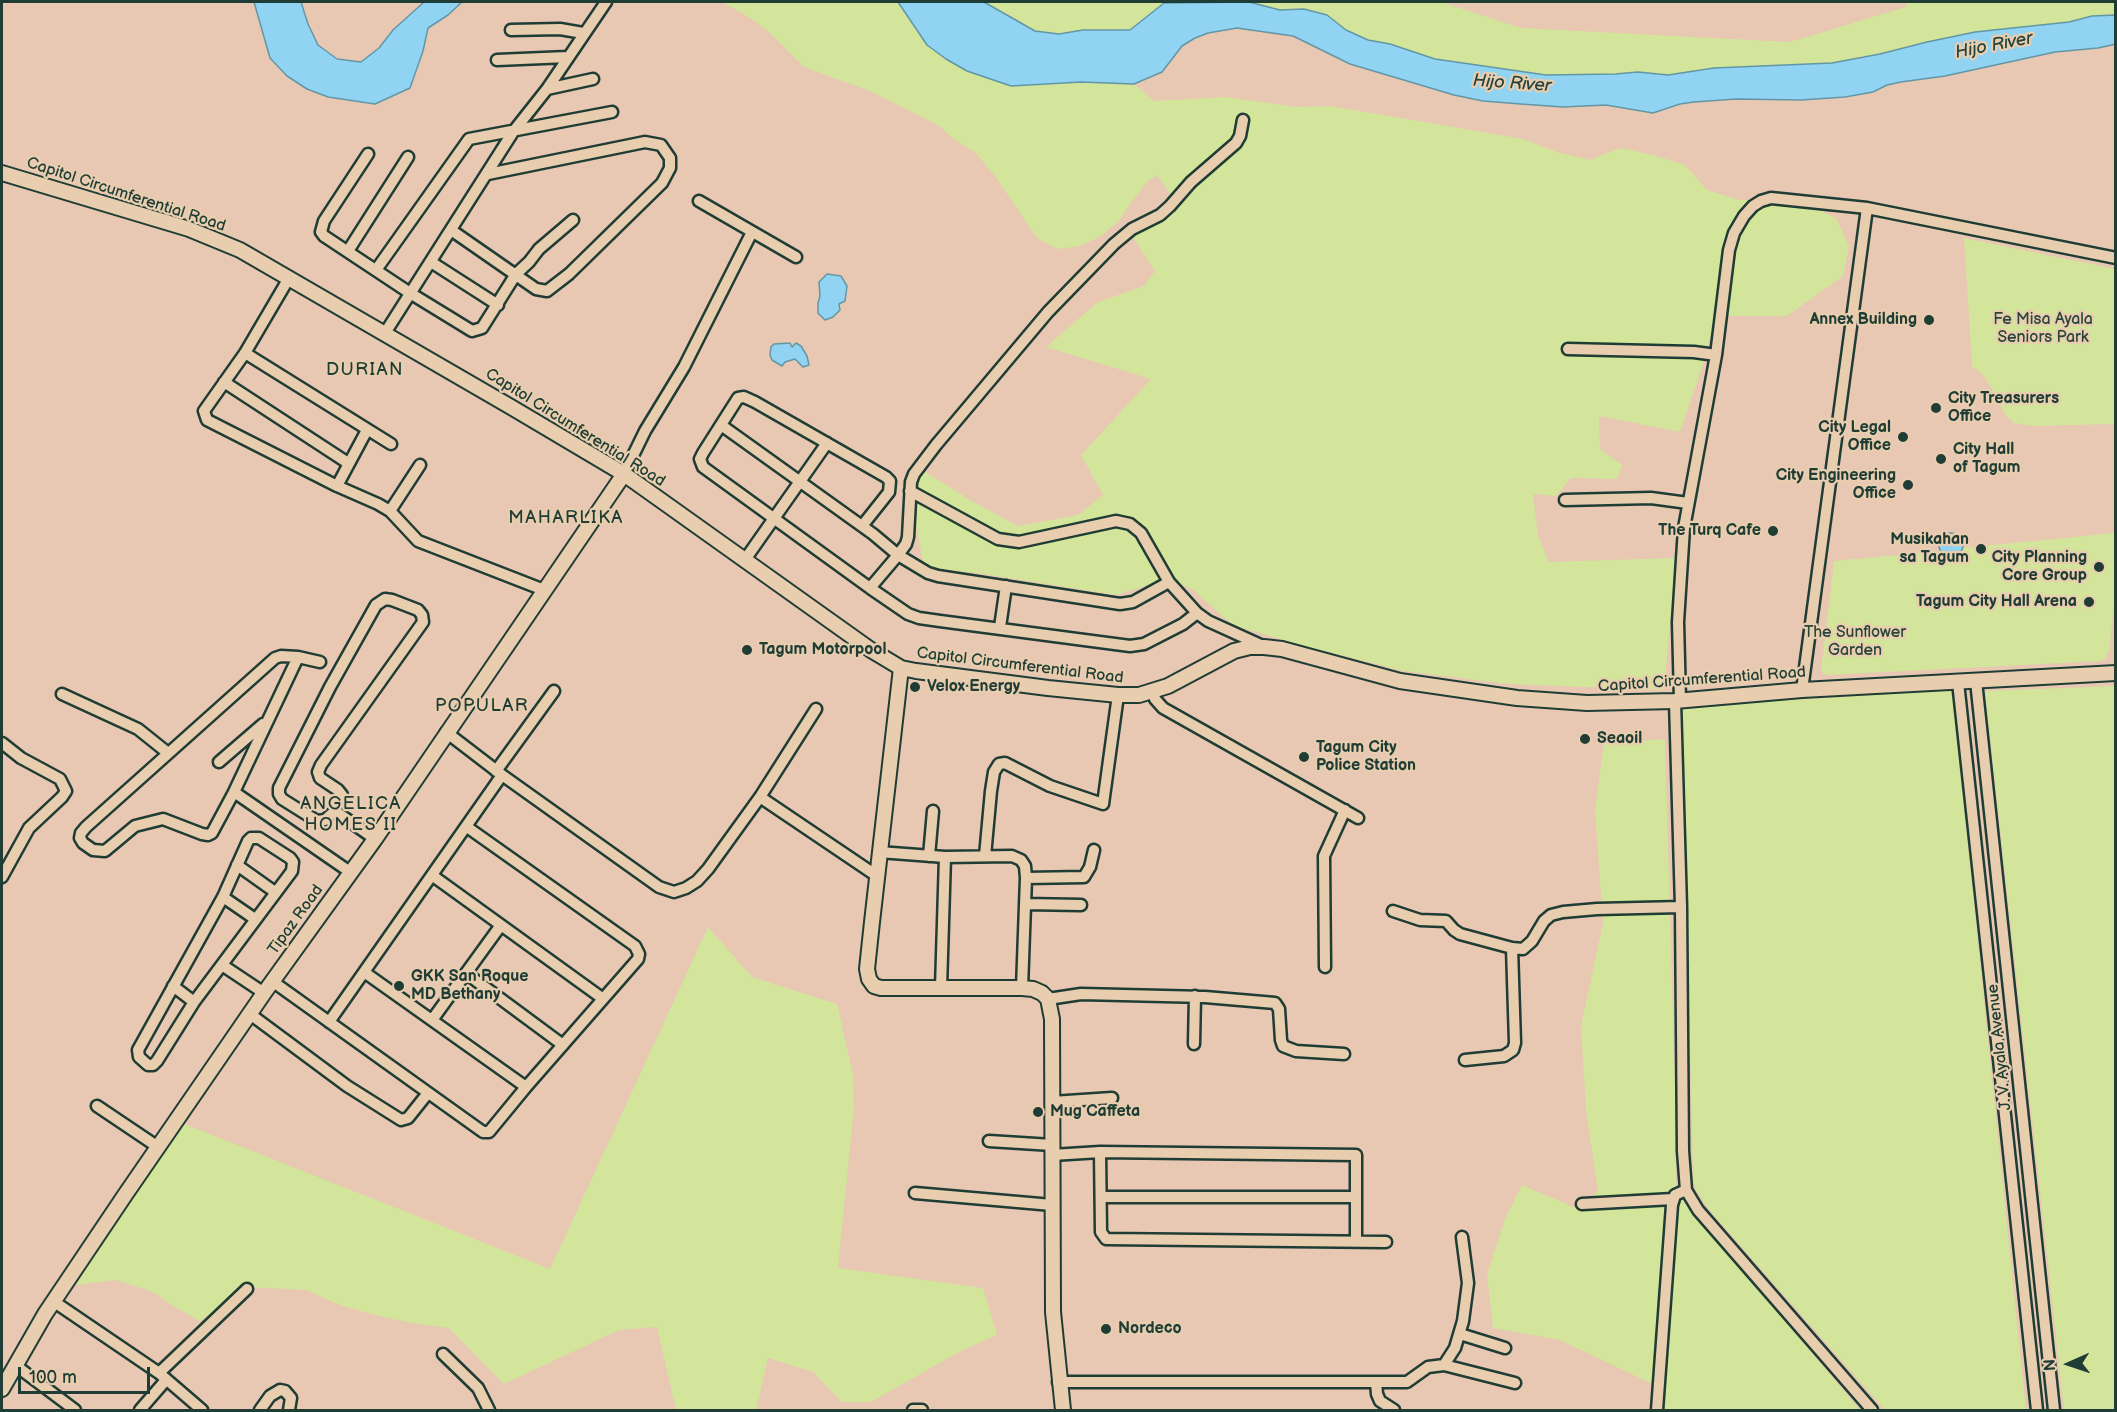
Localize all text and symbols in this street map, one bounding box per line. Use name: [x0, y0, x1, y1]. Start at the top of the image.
water label: Hijo River: [1953, 28, 2035, 64]
water label: Hijo River: [1472, 70, 1552, 98]
street label: Capitol Circumferential Road: [24, 154, 228, 236]
place label: Annex Building: [1810, 310, 1917, 330]
park label: Fe Misa Ayala Seniors Park: [1993, 310, 2093, 348]
marker: Annex Building: [1922, 313, 1936, 327]
district label: DURIAN: [326, 359, 404, 381]
street label: Capitol Circumferential Road: [482, 365, 668, 491]
place label: City Treasurers Office: [1948, 389, 2059, 427]
marker: City Treasurers Office: [1929, 401, 1943, 415]
place label: City Legal Office: [1818, 418, 1891, 456]
marker: City Legal Office: [1896, 430, 1910, 444]
place label: City Hall of Tagum: [1953, 440, 2020, 478]
marker: City Hall of Tagum: [1934, 452, 1948, 466]
place label: City Engineering Office: [1776, 466, 1896, 504]
marker: City Engineering Office: [1901, 478, 1915, 492]
district label: MAHARLIKA: [508, 507, 624, 529]
place label: The Turq Cafe: [1658, 521, 1761, 541]
marker: The Turq Cafe: [1766, 524, 1780, 538]
place label: Musikahan sa Tagum: [1890, 530, 1969, 568]
marker: Musikahan sa Tagum: [1974, 542, 1988, 556]
place label: City Planning Core Group: [1992, 548, 2087, 586]
marker: City Planning Core Group: [2092, 560, 2106, 574]
place label: Tagum City Hall Arena: [1916, 592, 2077, 612]
marker: Tagum City Hall Arena: [2082, 595, 2096, 609]
park label: The Sunflower Garden: [1804, 623, 1906, 661]
place label: Tagum Motorpool: [759, 640, 887, 660]
marker: Tagum Motorpool: [740, 643, 754, 657]
street label: Capitol Circumferential Road: [915, 644, 1125, 688]
street label: Capitol Circumferential Road: [1597, 663, 1807, 697]
place label: Velox Energy: [927, 677, 1020, 697]
marker: Velox Energy: [908, 680, 922, 694]
district label: POPULAR: [435, 695, 529, 717]
place label: Seaoil: [1597, 729, 1642, 749]
marker: Seaoil: [1578, 732, 1592, 746]
place label: Tagum City Police Station: [1316, 738, 1416, 776]
marker: Tagum City Police Station: [1297, 750, 1311, 764]
district label: ANGELICA HOMES II: [300, 793, 402, 836]
street label: Tipaz Road: [264, 881, 328, 959]
place label: GKK San Roque MD Bethany: [411, 967, 528, 1005]
marker: GKK San Roque MD Bethany: [392, 979, 406, 993]
street label: J. V. Ayala Avenue: [1984, 983, 2016, 1111]
place label: Mug Caffeta: [1050, 1102, 1140, 1122]
marker: Mug Caffeta: [1031, 1105, 1045, 1119]
place label: Nordeco: [1118, 1319, 1182, 1339]
marker: Nordeco: [1099, 1322, 1113, 1336]
north arrow: [2039, 1334, 2099, 1394]
scale bar: [21, 1355, 153, 1393]
text: N: [2041, 1358, 2060, 1371]
text: 100 m: [29, 1367, 77, 1388]

